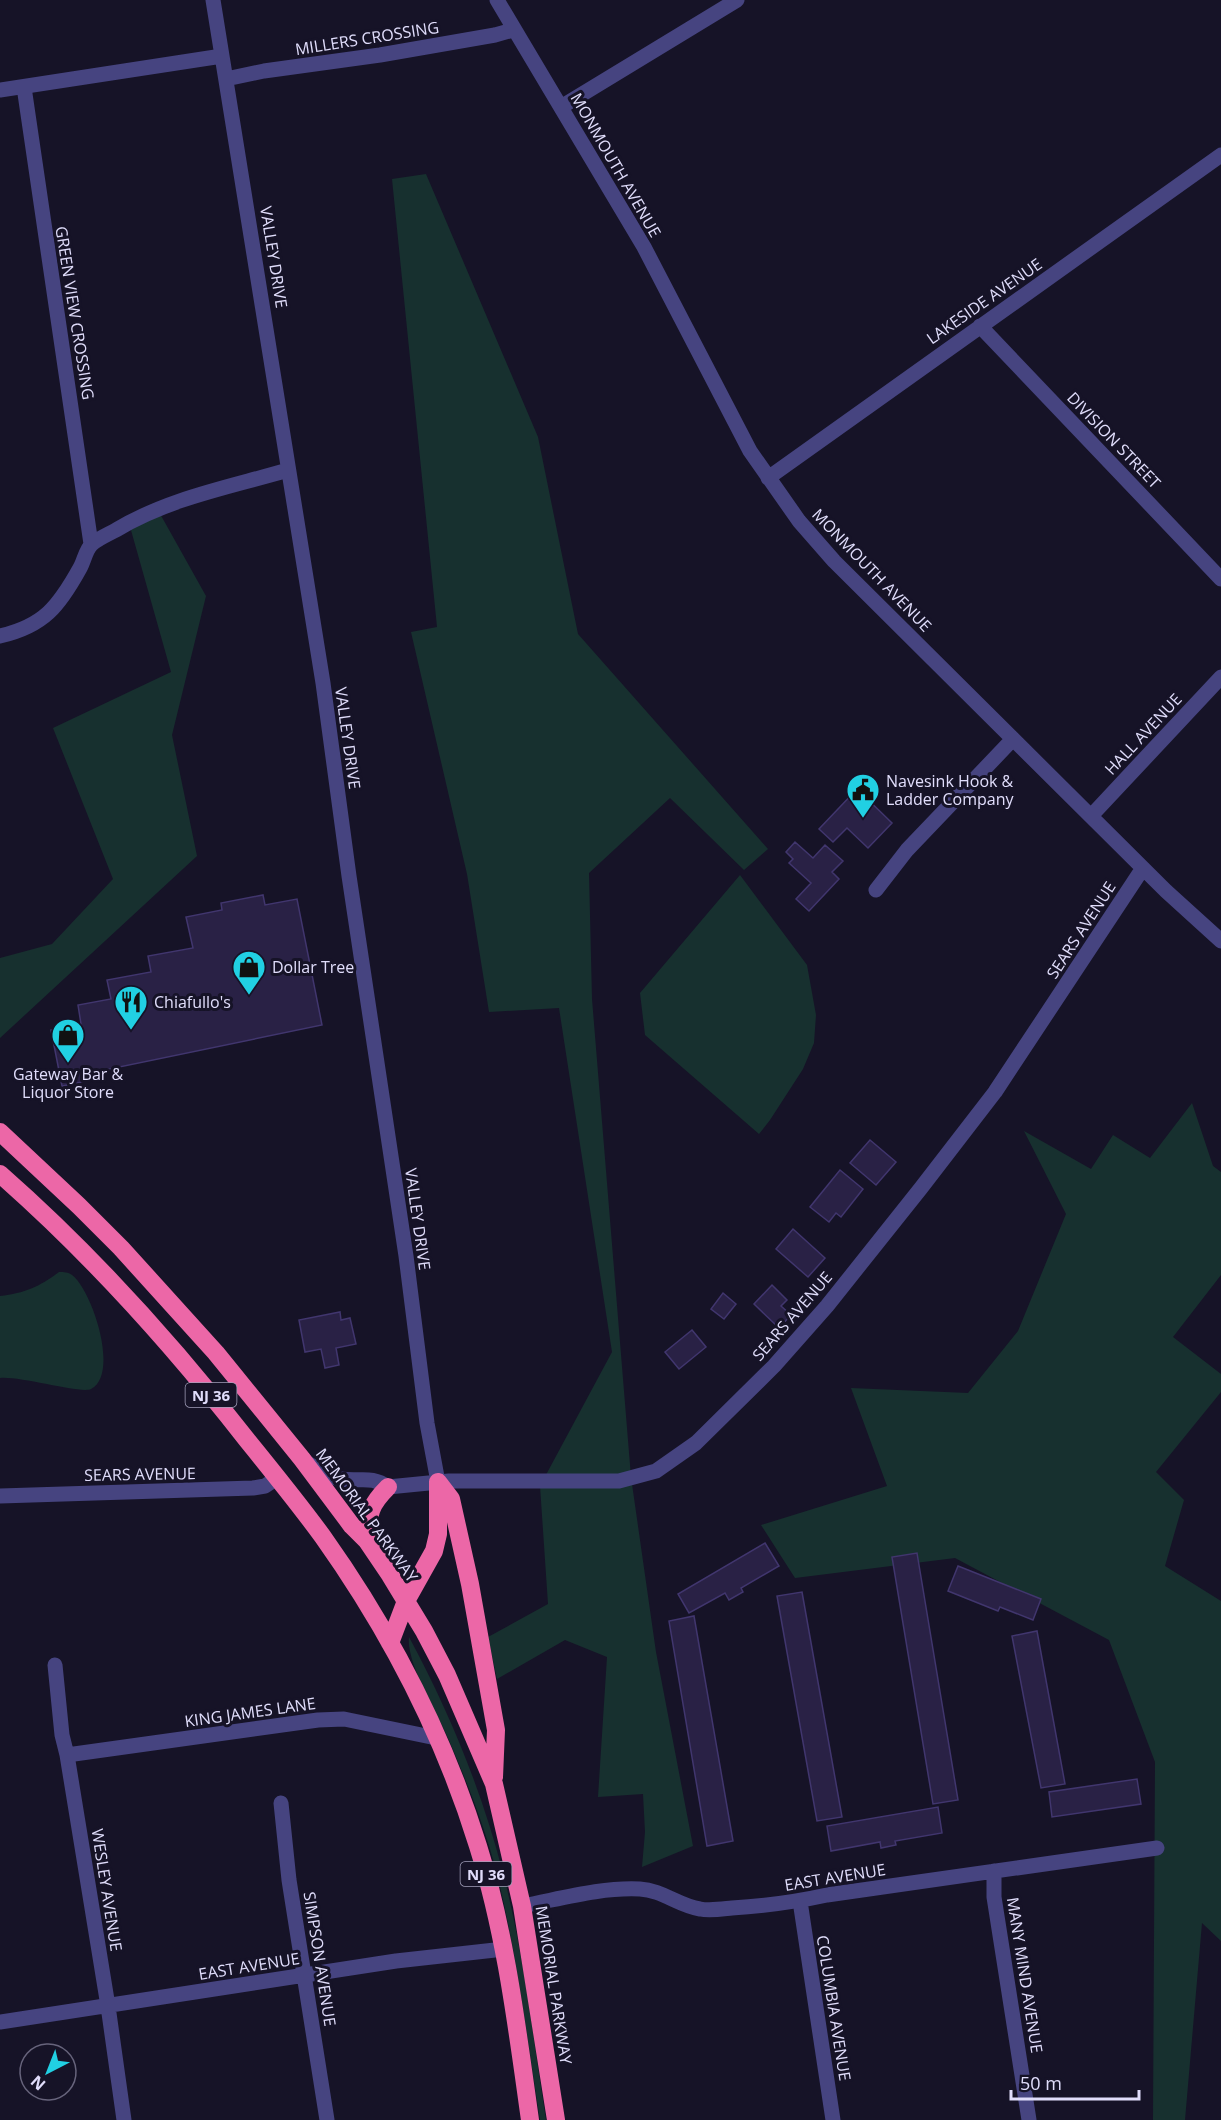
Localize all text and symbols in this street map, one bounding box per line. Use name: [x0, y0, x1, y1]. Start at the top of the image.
street label: MILLERS CROSSING: [293, 16, 441, 60]
street label: MONMOUTH AVENUE: [566, 89, 666, 241]
street label: VALLEY DRIVE: [255, 205, 293, 309]
street label: GREEN VIEW CROSSING: [50, 225, 100, 401]
street label: LAKESIDE AVENUE: [922, 253, 1046, 349]
street label: DIVISION STREET: [1062, 387, 1166, 493]
street label: MONMOUTH AVENUE: [807, 504, 937, 636]
street label: VALLEY DRIVE: [330, 686, 366, 790]
street label: HALL AVENUE: [1100, 688, 1186, 780]
place label: Navesink Hook & Ladder Company: [886, 770, 1015, 810]
public building icon: Navesink Hook & Ladder Company: [845, 772, 881, 819]
street label: SEARS AVENUE: [1041, 877, 1121, 983]
shop icon: Dollar Tree: [231, 949, 267, 996]
place label: Dollar Tree: [272, 956, 354, 978]
restaurant icon: Chiafullo's: [113, 984, 149, 1031]
place label: Chiafullo's: [154, 991, 231, 1013]
shop icon: Gateway Bar & Liquor Store: [50, 1017, 86, 1064]
place label: Gateway Bar & Liquor Store: [13, 1063, 123, 1103]
street label: VALLEY DRIVE: [400, 1167, 436, 1271]
street label: SEARS AVENUE: [747, 1267, 837, 1365]
road number: NJ 36: [186, 1383, 236, 1407]
street label: MEMORIAL PARKWAY: [311, 1444, 423, 1586]
street label: SEARS AVENUE: [84, 1462, 196, 1486]
street label: KING JAMES LANE: [183, 1692, 317, 1732]
street label: WESLEY AVENUE: [86, 1827, 128, 1953]
street label: EAST AVENUE: [783, 1858, 887, 1896]
road number: NJ 36: [460, 1862, 512, 1886]
street label: SIMPSON AVENUE: [299, 1890, 341, 2028]
street label: MANY MIND AVENUE: [1002, 1896, 1048, 2054]
street label: MEMORIAL PARKWAY: [531, 1904, 577, 2066]
street label: COLUMBIA AVENUE: [812, 1934, 856, 2082]
street label: EAST AVENUE: [197, 1947, 301, 1985]
north arrow: [18, 2042, 78, 2102]
scale bar: [1011, 2063, 1138, 2101]
text: N: [26, 2071, 50, 2096]
text: 50 m: [1020, 2071, 1062, 2095]

